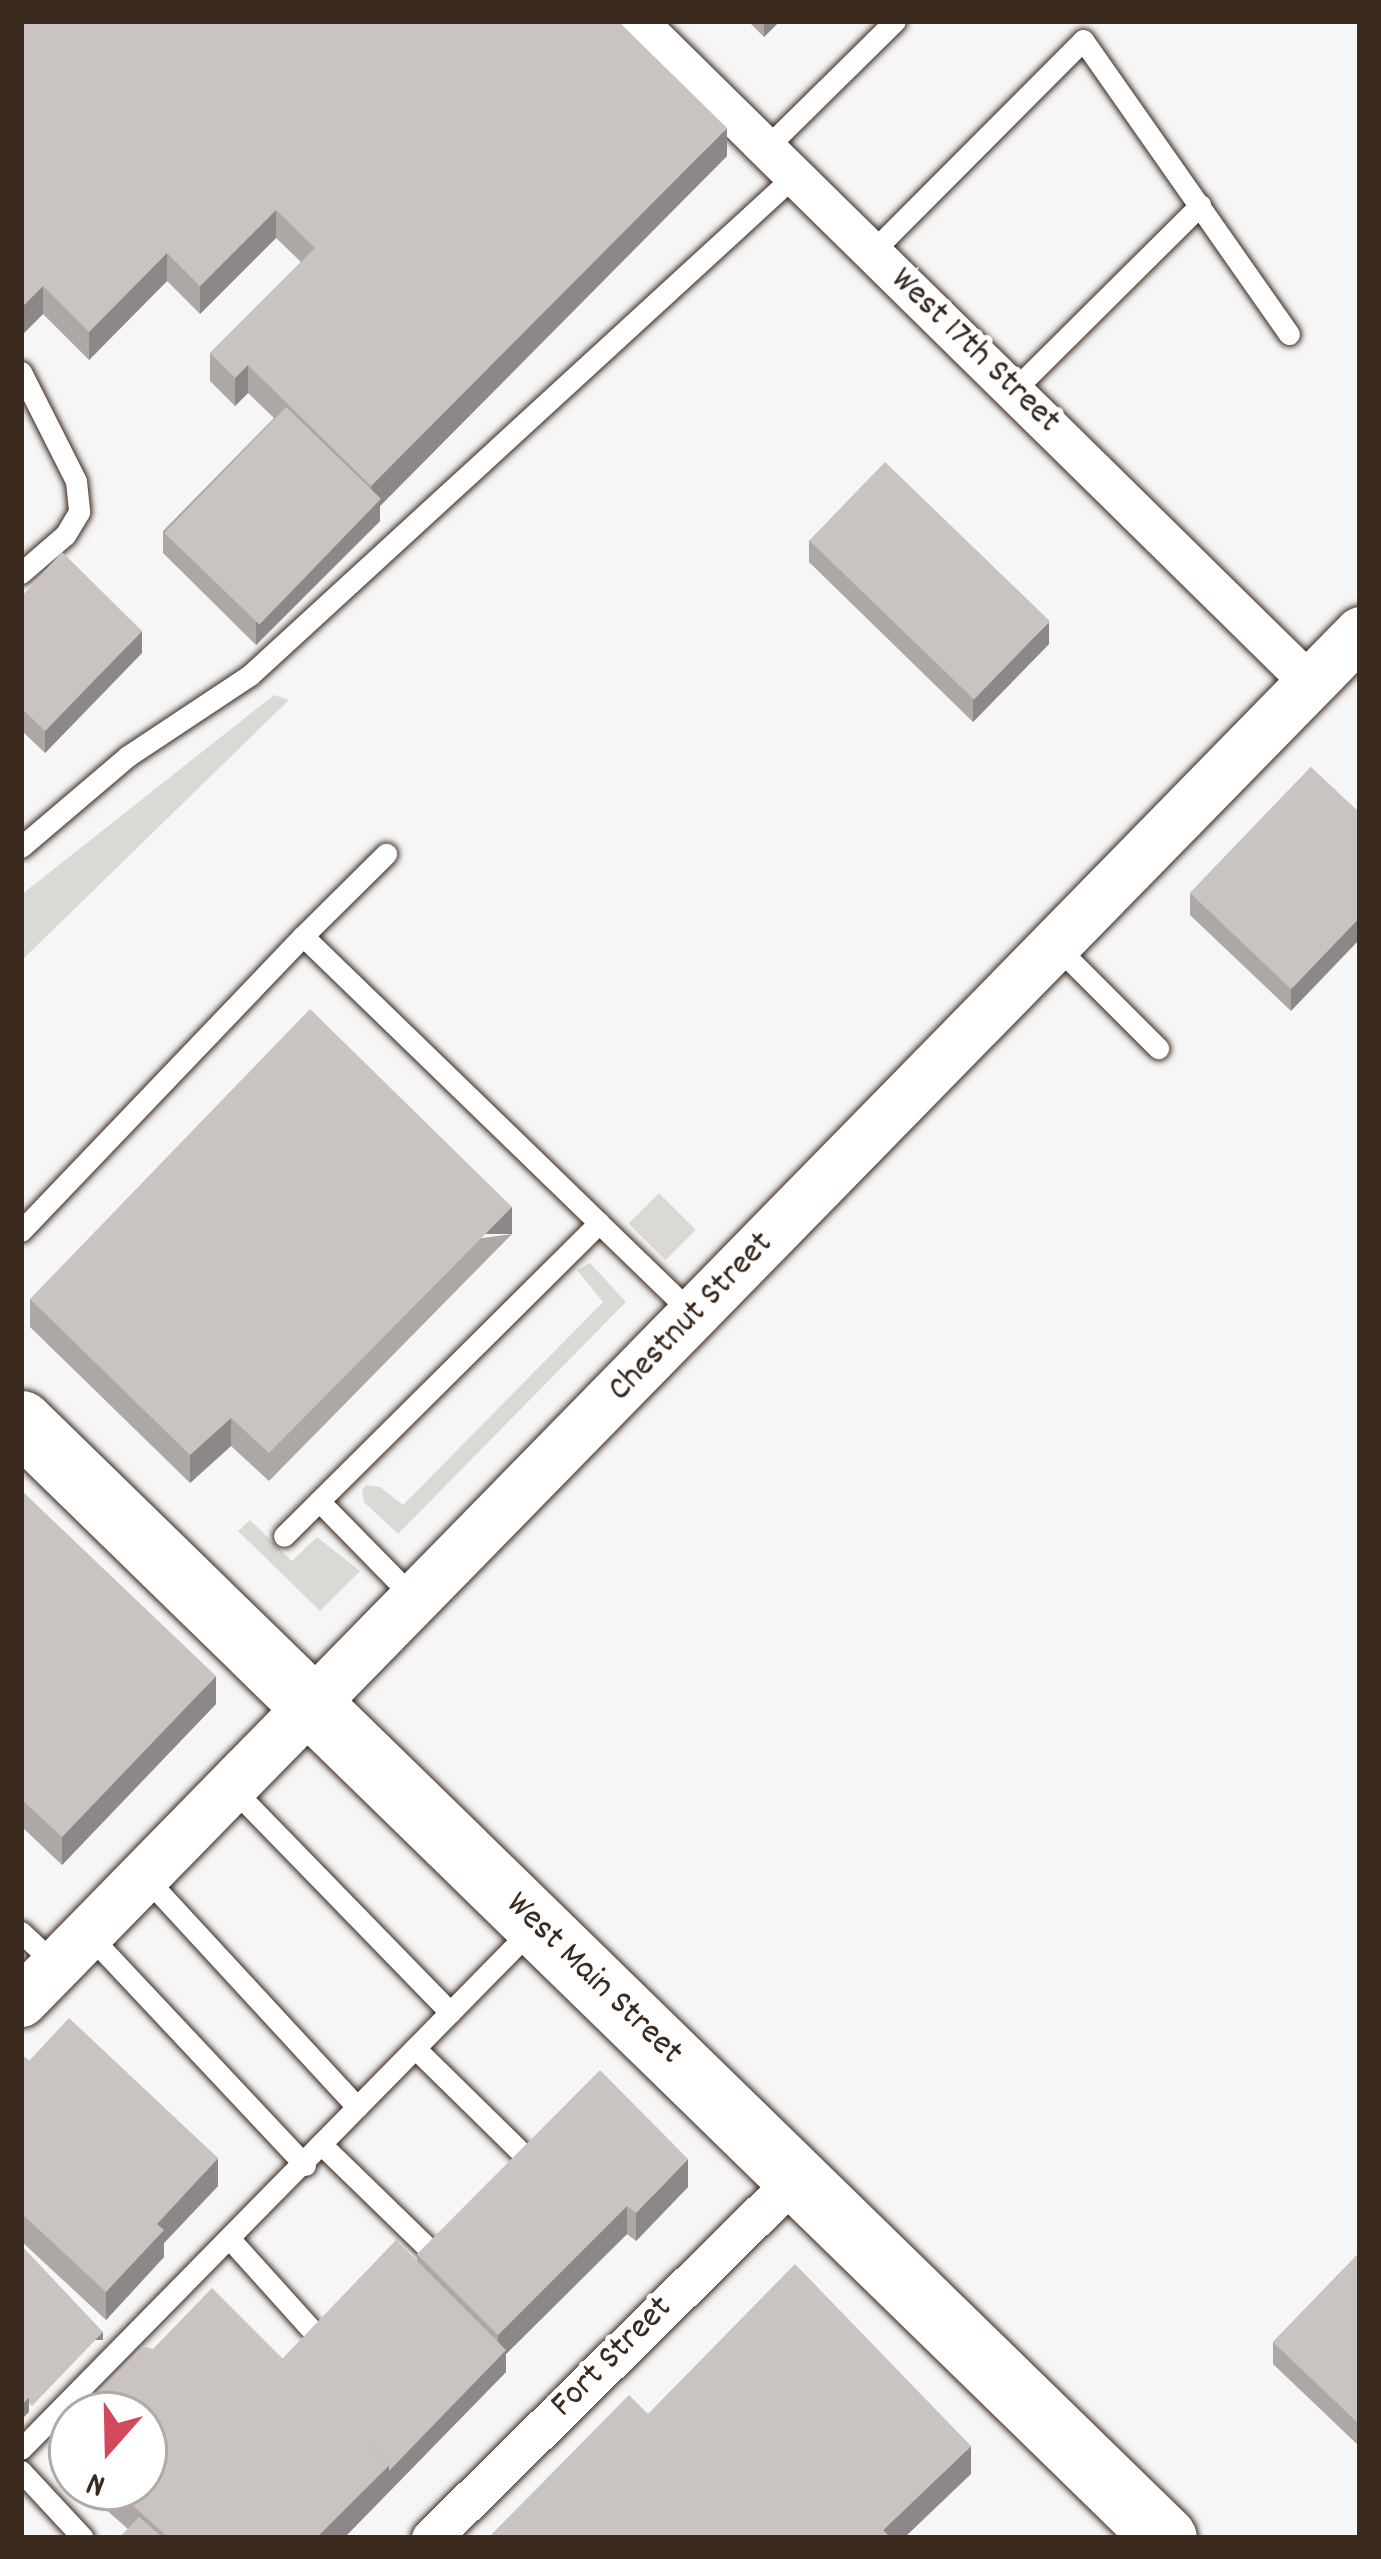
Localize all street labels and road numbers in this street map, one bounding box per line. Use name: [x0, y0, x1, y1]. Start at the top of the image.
street label: West 17th Street: [880, 260, 1068, 444]
street label: Chestnut Street: [600, 1224, 784, 1412]
street label: West Main Street: [495, 1885, 691, 2075]
street label: Fort Street: [543, 2288, 683, 2428]

